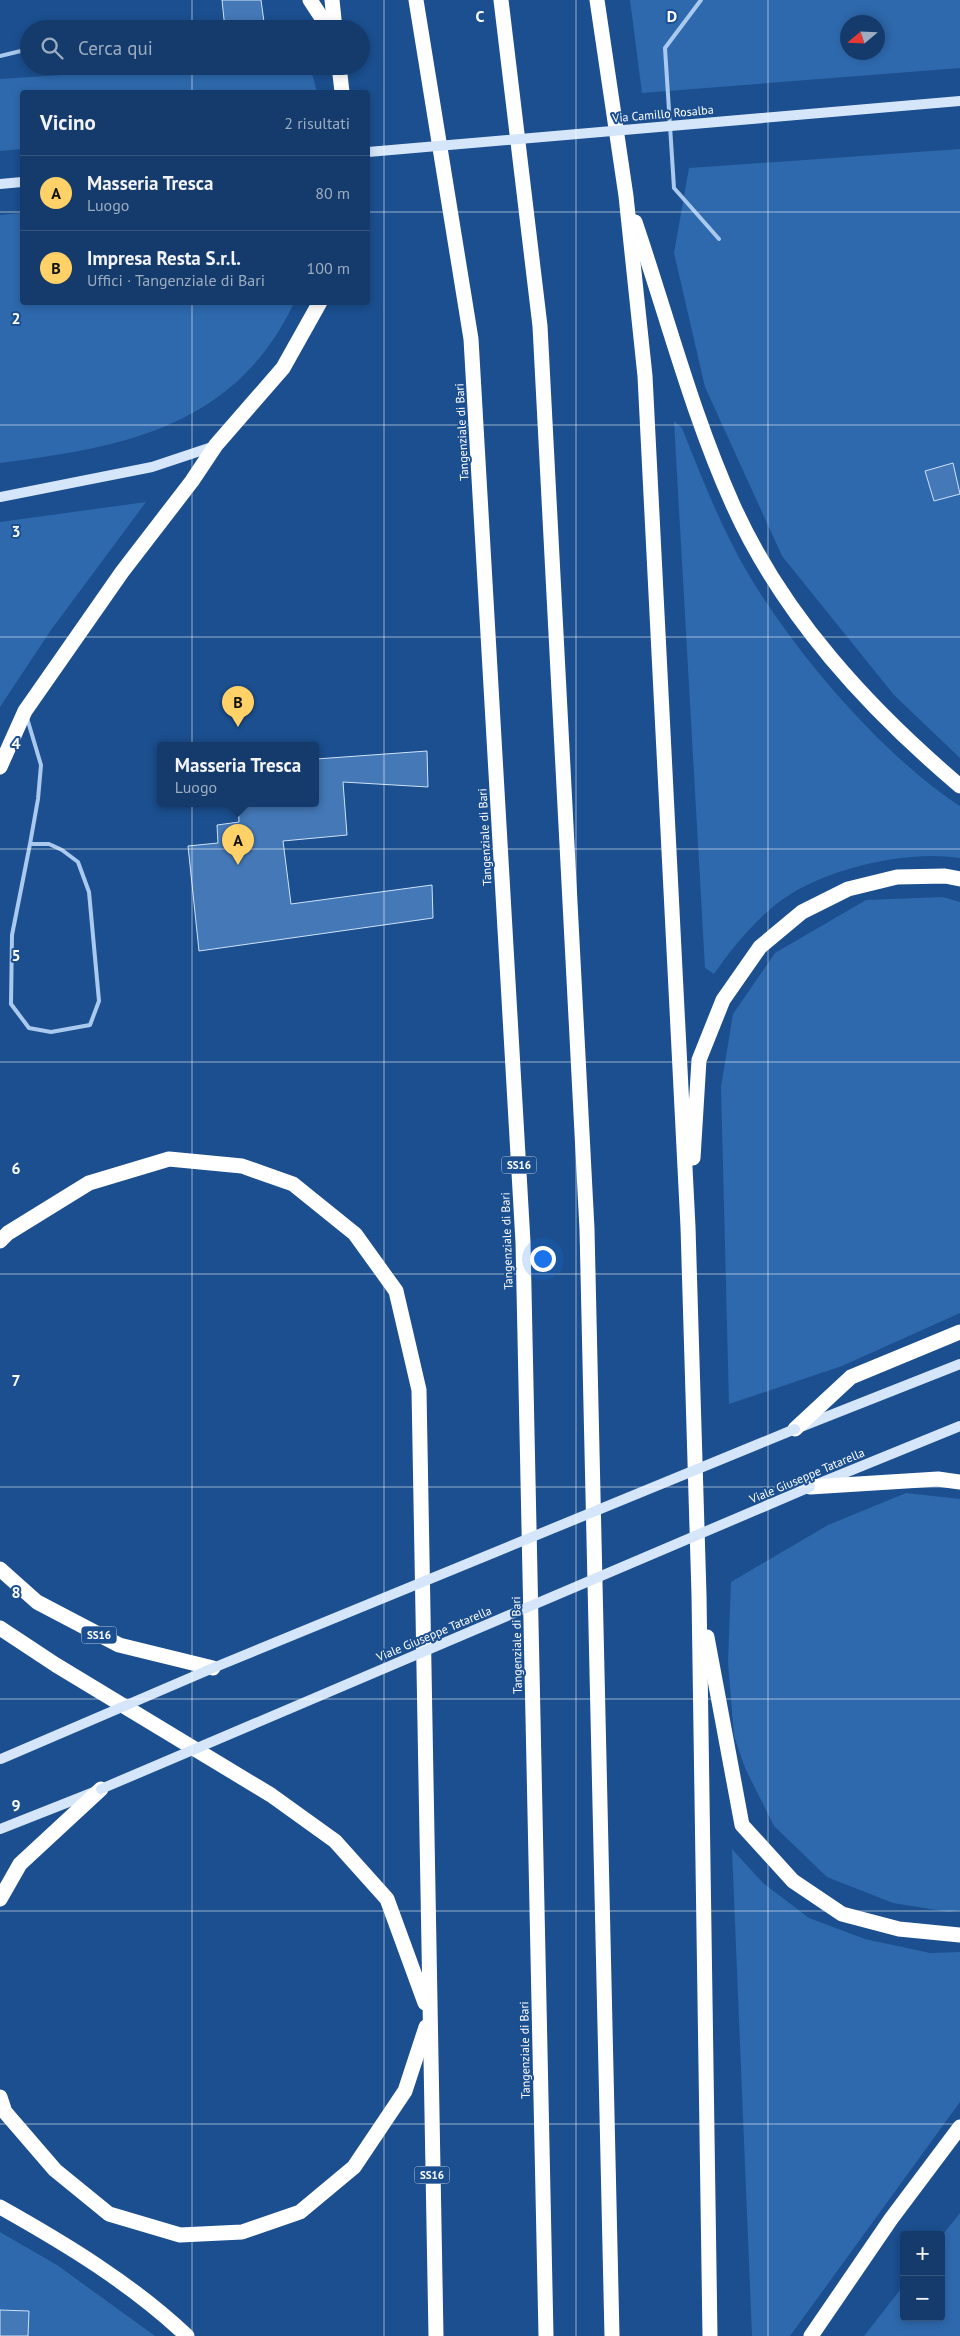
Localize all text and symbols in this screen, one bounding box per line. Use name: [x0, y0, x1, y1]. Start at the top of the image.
text: C: [476, 6, 485, 26]
text: D: [667, 6, 677, 26]
north arrow: [840, 15, 885, 60]
search box: [20, 20, 370, 75]
icon: search: [38, 34, 66, 62]
text: Cerca qui: [78, 36, 153, 60]
street label: Via Camillo Rosalba: [611, 102, 714, 125]
text: Vicino: [40, 109, 96, 136]
text: 2 risultati: [284, 113, 350, 133]
text: Masseria Tresca: [87, 171, 213, 195]
text: A: [51, 183, 61, 203]
text: 80 m: [315, 183, 350, 203]
text: Luogo: [87, 195, 129, 215]
text: Impresa Resta S.r.l.: [87, 246, 241, 270]
text: B: [51, 258, 61, 278]
text: 100 m: [307, 258, 350, 278]
text: Uffici · Tangenziale di Bari: [87, 270, 265, 290]
text: 2: [11, 308, 21, 328]
street label: Tangenziale di Bari: [451, 383, 472, 481]
text: 3: [11, 521, 21, 541]
pin: B: [222, 686, 254, 727]
text: 4: [11, 733, 21, 753]
popup: [157, 742, 319, 807]
text: Masseria Tresca: [175, 753, 301, 777]
text: Luogo: [175, 777, 217, 797]
street label: Tangenziale di Bari: [474, 788, 495, 886]
pin: A: [222, 824, 254, 865]
text: 5: [11, 945, 21, 965]
road number: SS16: [502, 1156, 536, 1174]
text: 6: [11, 1158, 21, 1178]
street label: Tangenziale di Bari: [497, 1192, 516, 1290]
your location: [530, 1246, 556, 1272]
text: 7: [11, 1370, 21, 1390]
street label: Viale Giuseppe Tatarella: [746, 1445, 867, 1507]
text: 8: [11, 1582, 21, 1602]
street label: Tangenziale di Bari: [508, 1596, 525, 1694]
street label: Viale Giuseppe Tatarella: [373, 1603, 494, 1665]
road number: SS16: [82, 1626, 116, 1644]
text: 9: [11, 1795, 21, 1815]
street label: Tangenziale di Bari: [516, 2001, 533, 2099]
road number: SS16: [414, 2166, 450, 2184]
map controls: [900, 2231, 945, 2321]
button: +: [900, 2231, 945, 2276]
button: −: [900, 2276, 945, 2321]

